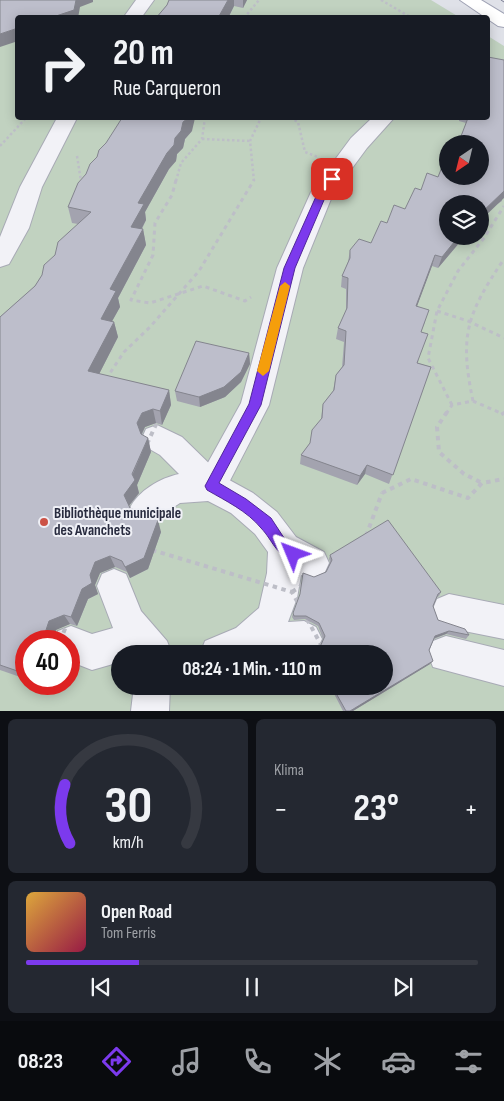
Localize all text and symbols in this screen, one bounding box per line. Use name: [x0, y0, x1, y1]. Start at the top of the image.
text: 20 m: [113, 32, 174, 75]
icon: right: [30, 35, 95, 100]
text: Rue Carqueron: [113, 75, 221, 102]
north arrow: [439, 135, 489, 185]
map controls: [439, 135, 489, 245]
pin: [311, 158, 353, 200]
icon: arrive: [318, 165, 346, 193]
button: layers: [439, 195, 489, 245]
place label: Bibliothèque municipale des Avanchets: [54, 504, 181, 540]
marker: Bibliothèque municipale des Avanchets: [38, 516, 50, 528]
position arrow: [266, 527, 318, 579]
speed limit sign: 40: [15, 630, 80, 695]
text: 08:24 · 1 Min. · 110 m: [183, 658, 321, 681]
text: Klima: [274, 761, 304, 780]
text: 30: [104, 775, 152, 838]
text: 23°: [353, 786, 399, 831]
text: −: [274, 793, 288, 826]
text: +: [464, 793, 478, 826]
text: km/h: [113, 832, 143, 853]
text: Open Road: [101, 901, 172, 924]
text: Tom Ferris: [101, 924, 156, 943]
icon: previous: [87, 973, 115, 1001]
icon: pause: [238, 973, 266, 1001]
icon: next: [389, 973, 417, 1001]
icon: directions: [99, 1044, 134, 1079]
icon: music: [169, 1044, 204, 1079]
icon: phone: [240, 1044, 275, 1079]
icon: climate: [310, 1044, 345, 1079]
icon: car: [381, 1044, 416, 1079]
icon: filters: [451, 1044, 486, 1079]
text: 08:23: [18, 1048, 63, 1075]

